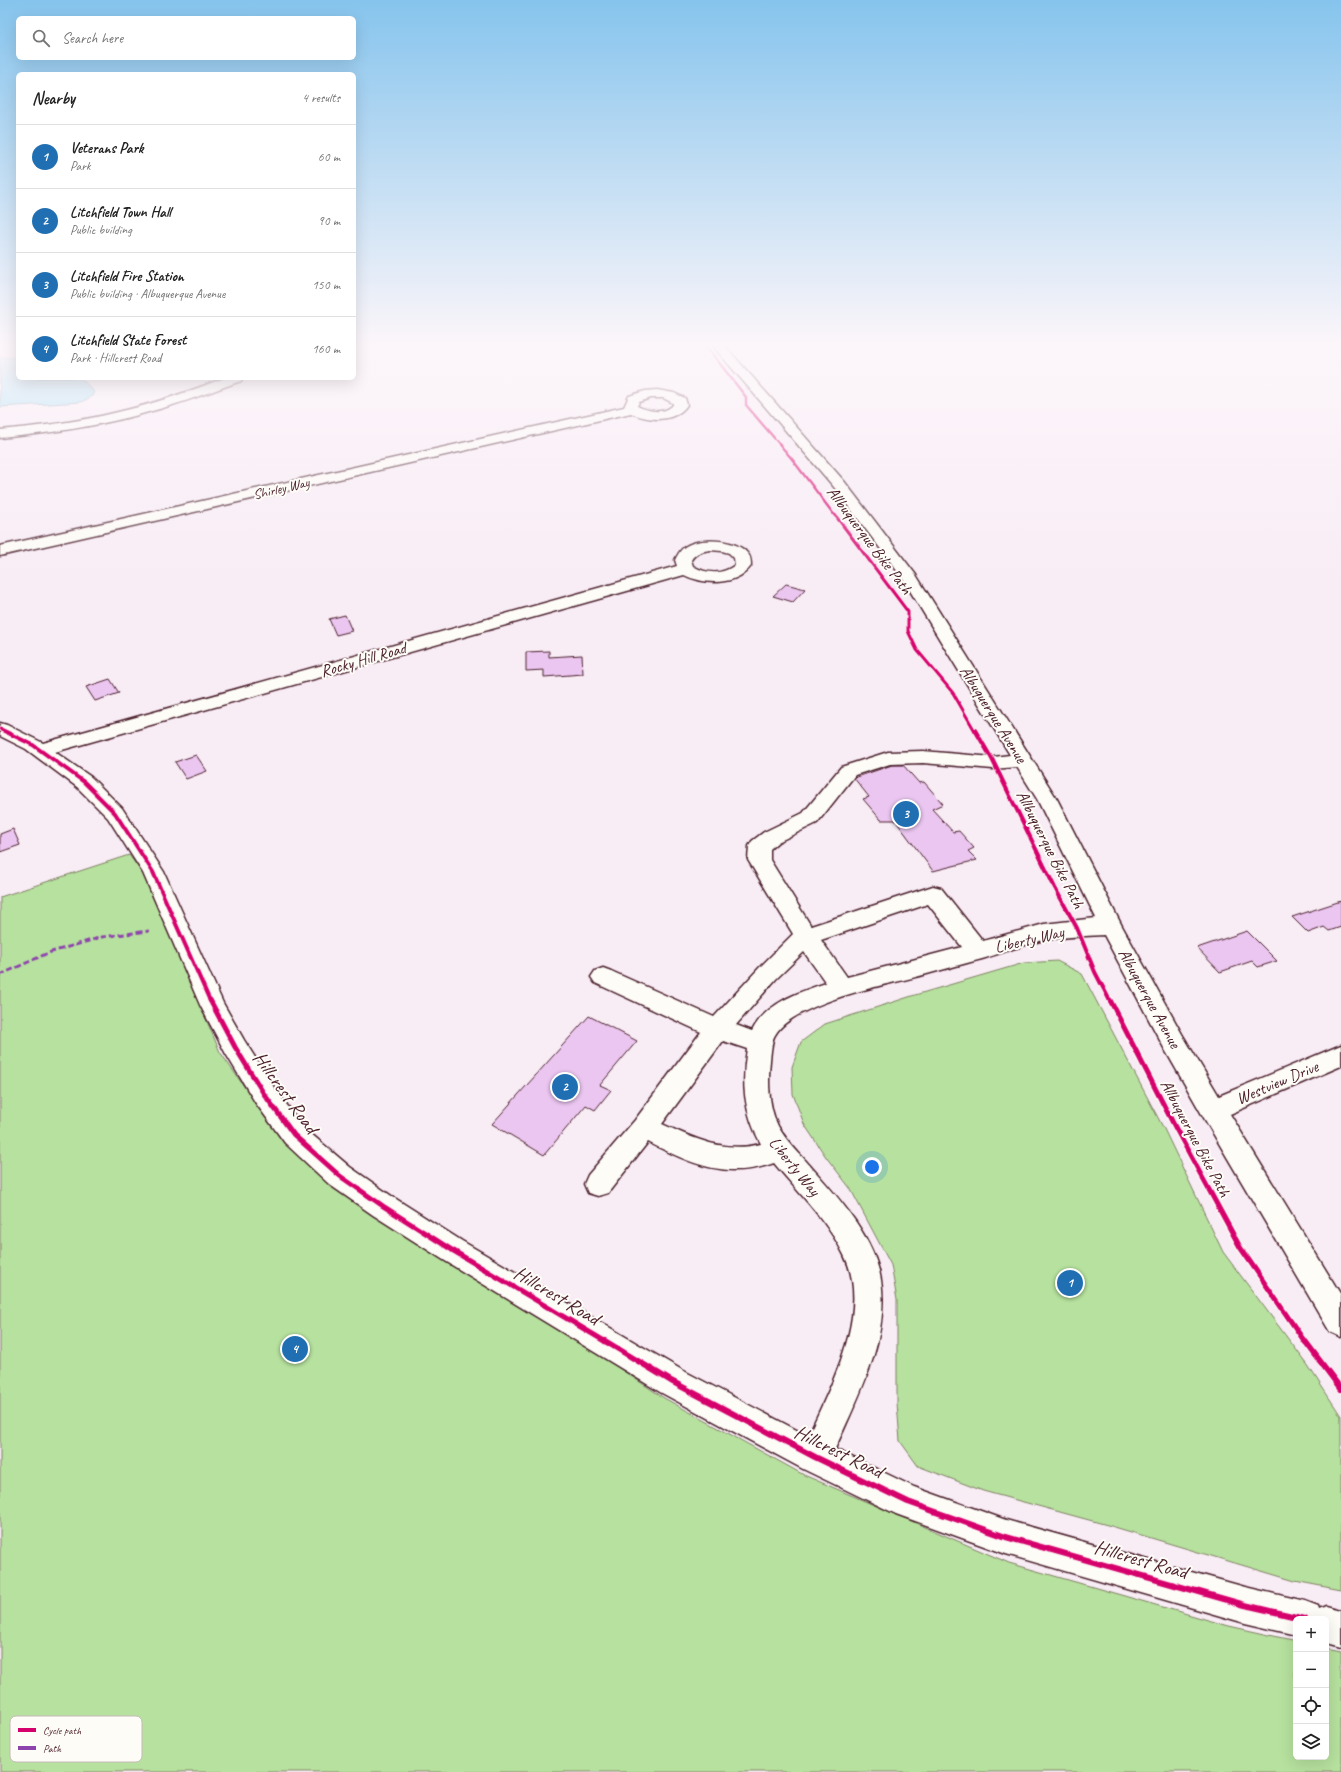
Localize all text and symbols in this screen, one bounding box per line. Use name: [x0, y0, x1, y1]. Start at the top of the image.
search box: [16, 16, 356, 60]
icon: search: [30, 27, 52, 49]
text: Search here: [62, 29, 123, 48]
text: Nearby: [32, 88, 75, 109]
text: 4 results: [302, 90, 340, 106]
text: Veterans Park: [70, 139, 143, 158]
text: 1: [42, 149, 48, 165]
text: 60 m: [318, 149, 340, 165]
text: Park: [70, 158, 91, 174]
text: Litchfield Town Hall: [70, 203, 171, 222]
text: 2: [42, 213, 48, 229]
text: 90 m: [318, 213, 340, 229]
text: Public building: [70, 222, 132, 238]
text: Litchfield Fire Station: [70, 267, 184, 286]
text: 3: [42, 277, 48, 293]
text: 150 m: [312, 277, 340, 293]
text: Public building · Albuquerque Avenue: [70, 286, 225, 302]
text: Litchfield State Forest: [70, 331, 186, 350]
text: 4: [42, 341, 48, 357]
text: 160 m: [312, 341, 340, 357]
text: Park · Hillcrest Road: [70, 350, 161, 366]
street label: Shirley Way: [251, 474, 312, 503]
street label: Allbuquerque Bike Path: [822, 482, 917, 599]
street label: Rocky Hill Road: [318, 637, 411, 682]
street label: Albuquerque Avenue: [955, 662, 1033, 768]
street label: Allbuquerque Bike Path: [1012, 787, 1090, 912]
pin: 3: [893, 799, 919, 829]
street label: Liberty Way: [993, 921, 1067, 958]
street label: Albuquerque Avenue: [1114, 945, 1186, 1053]
street label: Hillcrest Road: [247, 1046, 326, 1141]
street label: Westview Drive: [1233, 1055, 1323, 1109]
pin: 2: [552, 1072, 578, 1102]
street label: Allbuquerque Bike Path: [1156, 1076, 1235, 1201]
street label: Liberty Way: [764, 1132, 826, 1201]
your location: [862, 1157, 882, 1177]
street label: Hillcrest Road: [509, 1260, 607, 1332]
pin: 1: [1057, 1268, 1083, 1298]
pin: 4: [282, 1334, 308, 1364]
street label: Hillcrest Road: [790, 1419, 890, 1485]
street label: Hillcrest Road: [1091, 1534, 1193, 1586]
map controls: [1293, 1616, 1329, 1760]
button: +: [1293, 1616, 1329, 1652]
button: −: [1293, 1652, 1329, 1688]
button: locate: [1293, 1688, 1329, 1724]
legend: [10, 1716, 142, 1762]
text: Cycle path: [43, 1723, 82, 1737]
button: layers: [1293, 1724, 1329, 1760]
text: Path: [43, 1741, 62, 1755]

